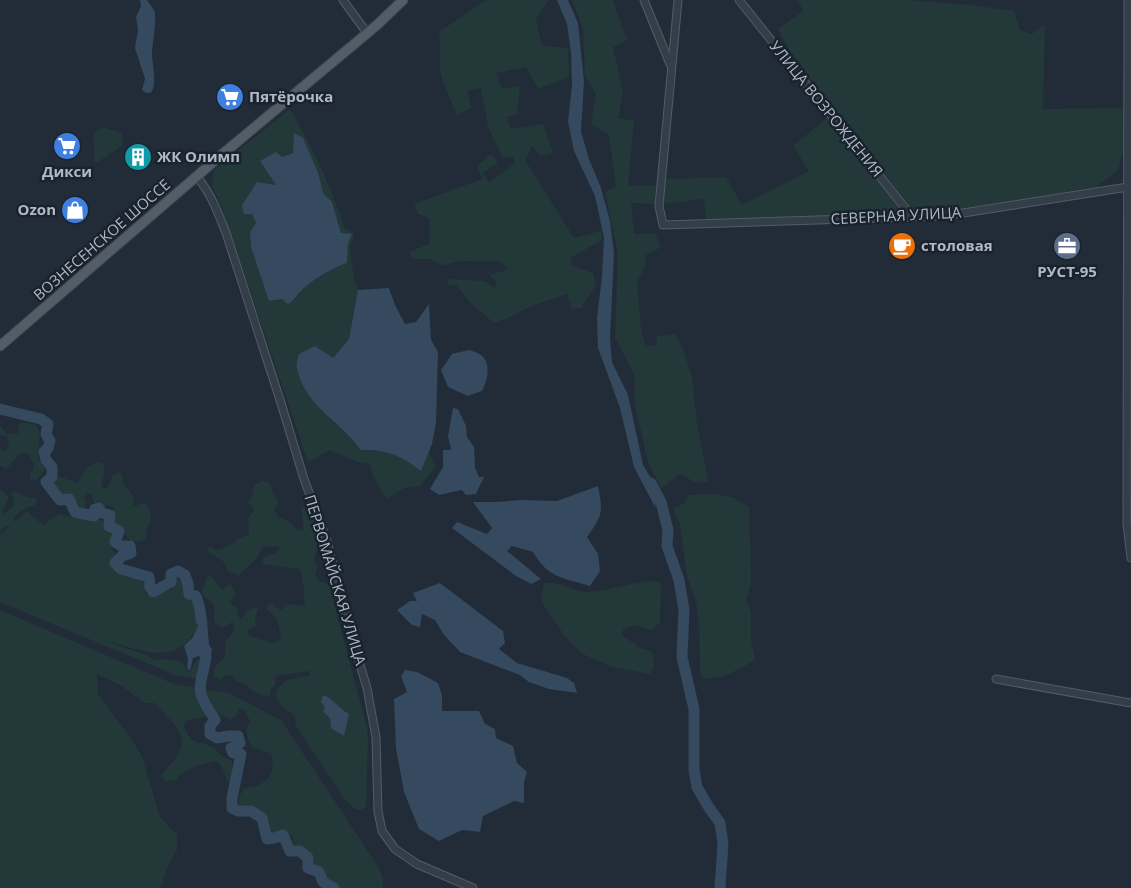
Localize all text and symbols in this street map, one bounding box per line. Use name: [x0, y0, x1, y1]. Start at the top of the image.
street label: УЛИЦА ВОЗРОЖДЕНИЯ: [766, 36, 888, 181]
supermarket icon: Пятёрочка: [215, 82, 245, 112]
place label: Пятёрочка: [249, 86, 333, 106]
supermarket icon: Дикси: [52, 131, 82, 161]
building icon: ЖК Олимп: [123, 142, 153, 172]
place label: ЖК Олимп: [157, 146, 240, 166]
place label: Дикси: [42, 161, 92, 181]
street label: ВОЗНЕСЕНСКОЕ ШОССЕ: [29, 174, 174, 304]
shop icon: Ozon: [60, 195, 90, 225]
place label: Ozon: [18, 199, 56, 219]
street label: СЕВЕРНАЯ УЛИЦА: [830, 202, 962, 228]
cafe icon: столовая: [887, 231, 917, 261]
office icon: РУСТ-95: [1052, 231, 1082, 261]
place label: столовая: [921, 235, 993, 255]
place label: РУСТ-95: [1037, 261, 1097, 281]
street label: ПЕРВОМАЙСКАЯ УЛИЦА: [300, 492, 372, 668]

